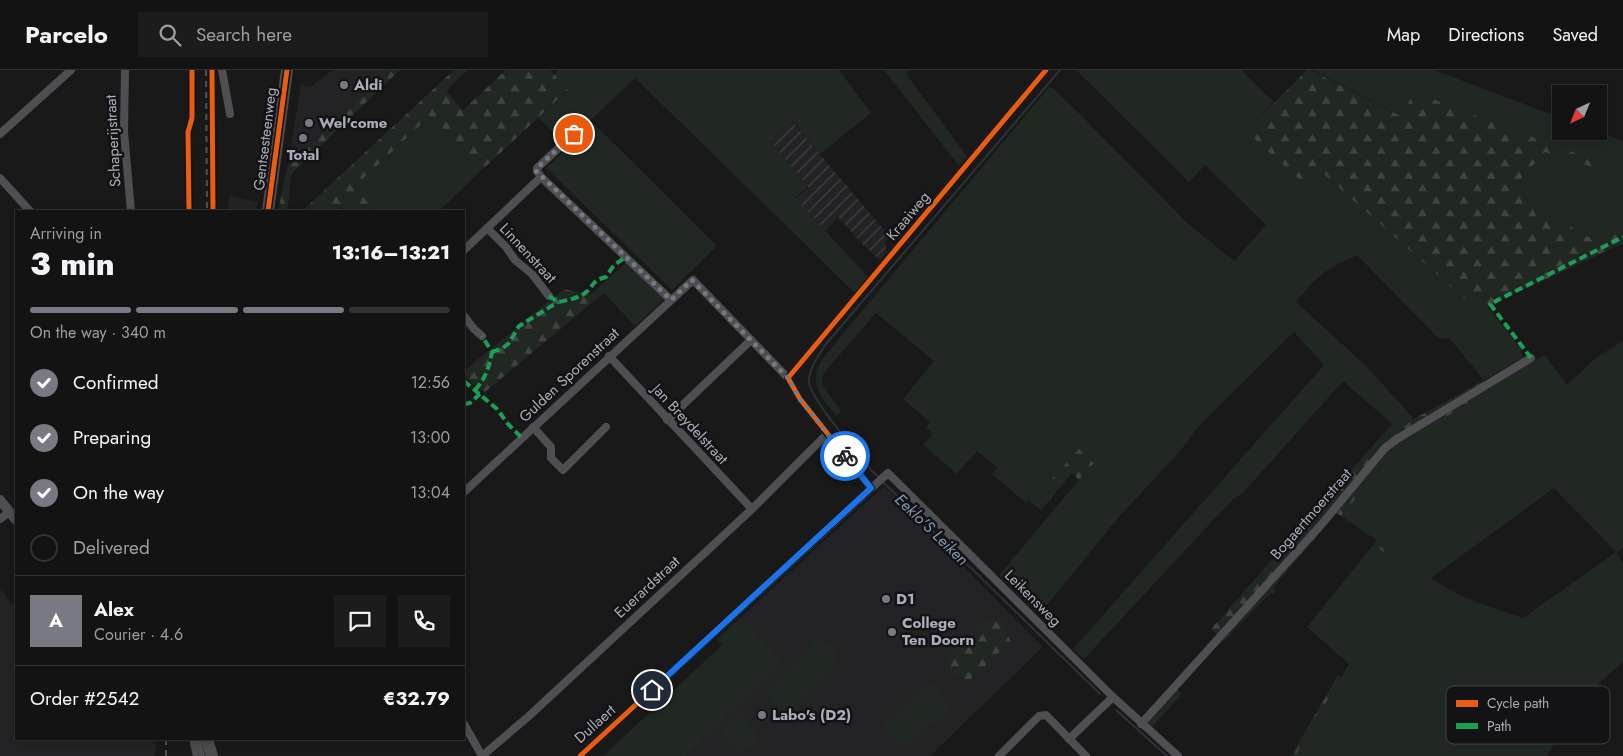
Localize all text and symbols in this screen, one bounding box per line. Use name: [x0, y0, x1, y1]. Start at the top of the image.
search box: [138, 12, 488, 57]
text: Parcelo: [25, 17, 108, 52]
icon: search: [156, 21, 184, 49]
text: Search here: [196, 21, 292, 48]
text: Map: [1387, 22, 1420, 48]
text: Directions: [1448, 22, 1524, 48]
text: Saved: [1552, 22, 1598, 48]
place label: Aldi: [353, 74, 382, 96]
marker: Aldi: [338, 79, 350, 91]
north arrow: [1552, 85, 1608, 140]
map controls: [1552, 85, 1607, 140]
street label: Gentsesteenweg: [248, 86, 282, 192]
street label: Schaperijstraat: [100, 94, 126, 188]
place label: Wel'come: [319, 112, 388, 134]
pin: [553, 113, 595, 155]
marker: Wel'come: [303, 117, 315, 129]
icon: bag: [560, 120, 588, 148]
marker: Total: [297, 132, 309, 144]
place label: Total: [287, 144, 319, 166]
street label: Kraaiweg: [881, 187, 935, 245]
street label: Linnenstraat: [494, 218, 562, 288]
text: Arriving in: [30, 222, 102, 245]
text: 13:16–13:21: [332, 239, 450, 266]
text: 3 min: [30, 241, 115, 287]
text: On the way · 340 m: [30, 321, 166, 344]
street label: Gulden Sporenstraat: [514, 322, 624, 427]
icon: check: [30, 369, 58, 397]
text: Confirmed: [73, 369, 159, 396]
text: 12:56: [411, 371, 450, 394]
street label: Jan Breydelstraat: [645, 377, 733, 469]
icon: check: [30, 424, 58, 452]
text: Preparing: [73, 424, 151, 451]
text: 13:00: [410, 426, 450, 449]
courier: [820, 431, 870, 481]
icon: bike: [831, 442, 859, 470]
street label: Bogaertmoerstraat: [1265, 463, 1357, 564]
icon: check: [30, 479, 58, 507]
text: On the way: [73, 479, 164, 506]
text: 13:04: [410, 481, 450, 504]
water label: Eeklo'S Leiken: [890, 488, 974, 570]
text: Delivered: [73, 534, 150, 561]
street label: Euerardstraat: [609, 550, 685, 623]
street label: Leikensweg: [1000, 565, 1066, 631]
place label: D1: [896, 588, 915, 610]
marker: D1: [880, 593, 892, 605]
button: chat: [334, 595, 386, 647]
button: phone: [398, 595, 450, 647]
text: Alex: [94, 596, 134, 623]
text: A: [49, 607, 63, 634]
place label: College Ten Doorn: [902, 612, 974, 651]
text: Courier · 4.6: [94, 623, 183, 646]
marker: College Ten Doorn: [886, 626, 898, 638]
pin: [631, 669, 673, 711]
icon: home: [638, 676, 666, 704]
text: Order #2542: [30, 685, 139, 712]
text: €32.79: [383, 685, 450, 712]
legend: [1446, 686, 1610, 744]
text: Cycle path: [1487, 693, 1549, 713]
street label: Dullaert: [570, 699, 621, 748]
place label: Labo's (D2): [772, 704, 851, 726]
marker: Labo's (D2): [756, 709, 768, 721]
text: Path: [1487, 716, 1512, 736]

